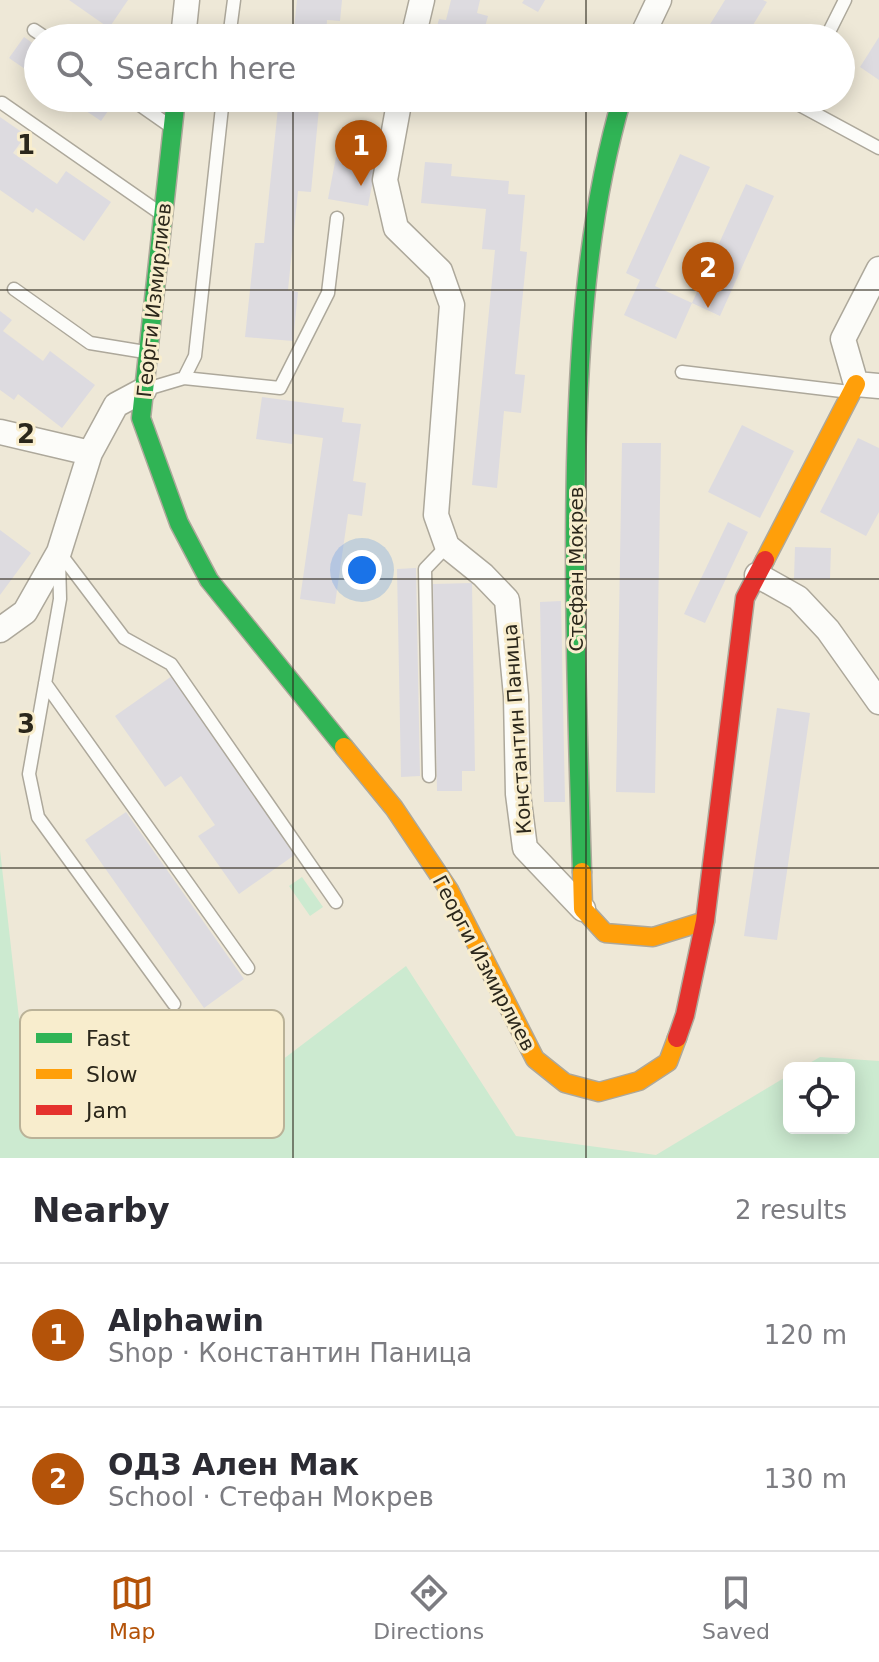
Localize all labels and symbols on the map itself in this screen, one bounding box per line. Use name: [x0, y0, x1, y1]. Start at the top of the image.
pin: 1: [335, 120, 387, 186]
text: 1: [17, 130, 35, 160]
street label: Георги Измирлиев: [132, 202, 176, 398]
pin: 2: [682, 242, 734, 308]
text: 2: [17, 419, 35, 449]
street label: Стефан Мокрев: [564, 486, 588, 652]
your location: [342, 550, 382, 590]
street label: Константин Паница: [498, 623, 536, 835]
text: 3: [17, 709, 35, 739]
street label: Георги Измирлиев: [428, 871, 540, 1055]
legend: [20, 1010, 284, 1138]
text: Fast: [86, 1026, 131, 1051]
text: Slow: [86, 1062, 138, 1087]
text: Jam: [84, 1098, 127, 1123]

